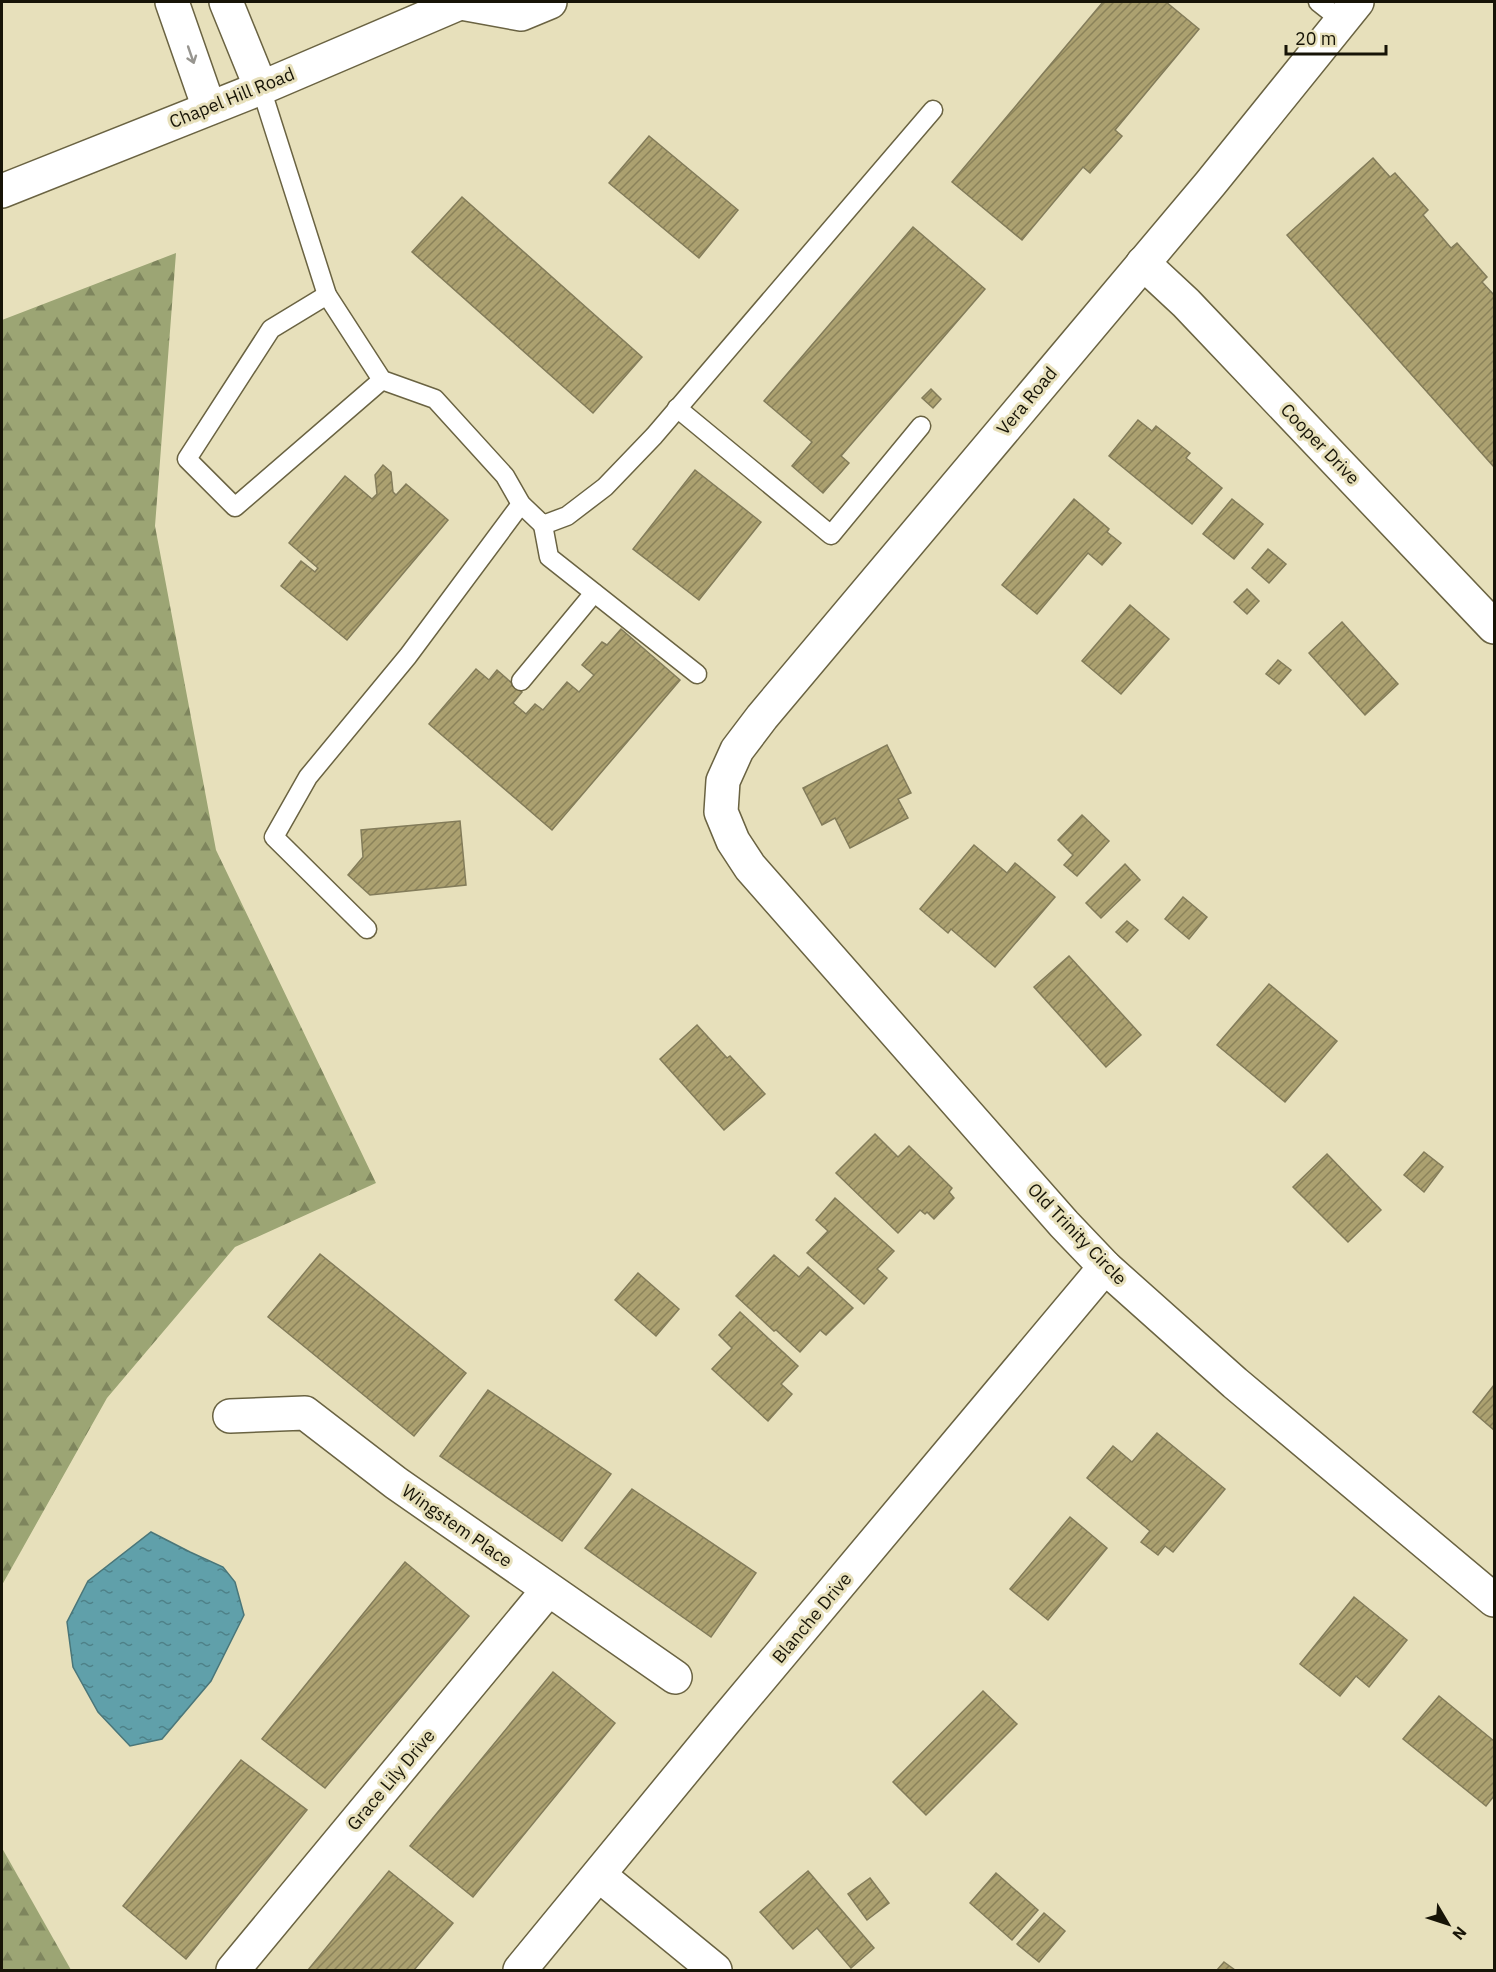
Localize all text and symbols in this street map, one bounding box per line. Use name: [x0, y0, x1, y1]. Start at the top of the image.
scale bar: [1286, 18, 1386, 56]
text: 20 m: [1295, 27, 1337, 50]
one-way arrow: [186, 45, 197, 64]
street label: Chapel Hill Road: [166, 62, 298, 133]
street label: Vera Road: [991, 362, 1062, 440]
street label: Cooper Drive: [1276, 398, 1365, 489]
street label: Old Trinity Circle: [1023, 1178, 1132, 1290]
street label: Wingstem Place: [398, 1479, 517, 1572]
street label: Blanche Drive: [767, 1567, 856, 1668]
street label: Grace Lily Drive: [342, 1724, 440, 1835]
north arrow: [1418, 1894, 1478, 1954]
text: N: [1448, 1923, 1471, 1944]

